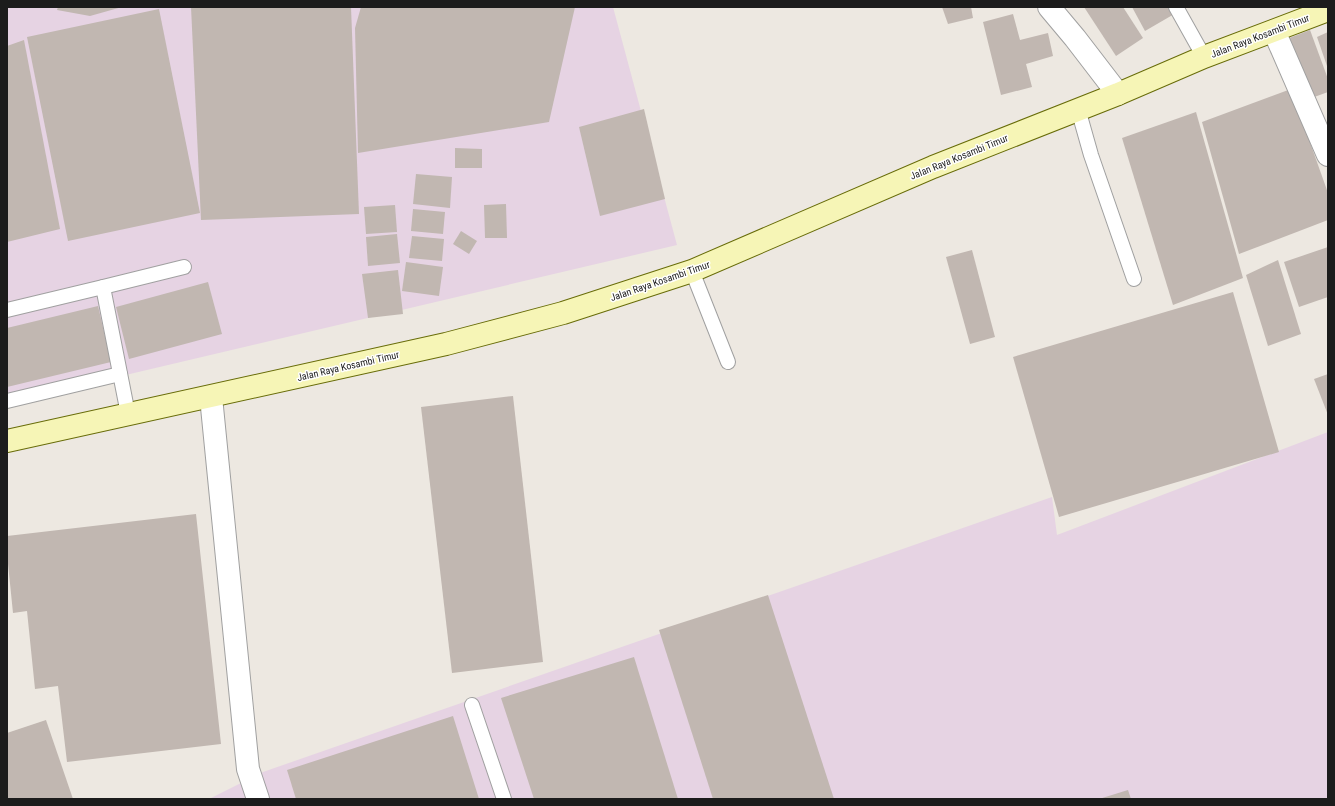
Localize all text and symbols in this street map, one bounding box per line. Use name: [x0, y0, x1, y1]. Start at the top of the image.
street label: Jalan Raya Kosambi Timur: [1209, 12, 1311, 60]
street label: Jalan Raya Kosambi Timur: [908, 132, 1010, 182]
street label: Jalan Raya Kosambi Timur: [609, 259, 711, 303]
street label: Jalan Raya Kosambi Timur: [296, 349, 400, 383]

